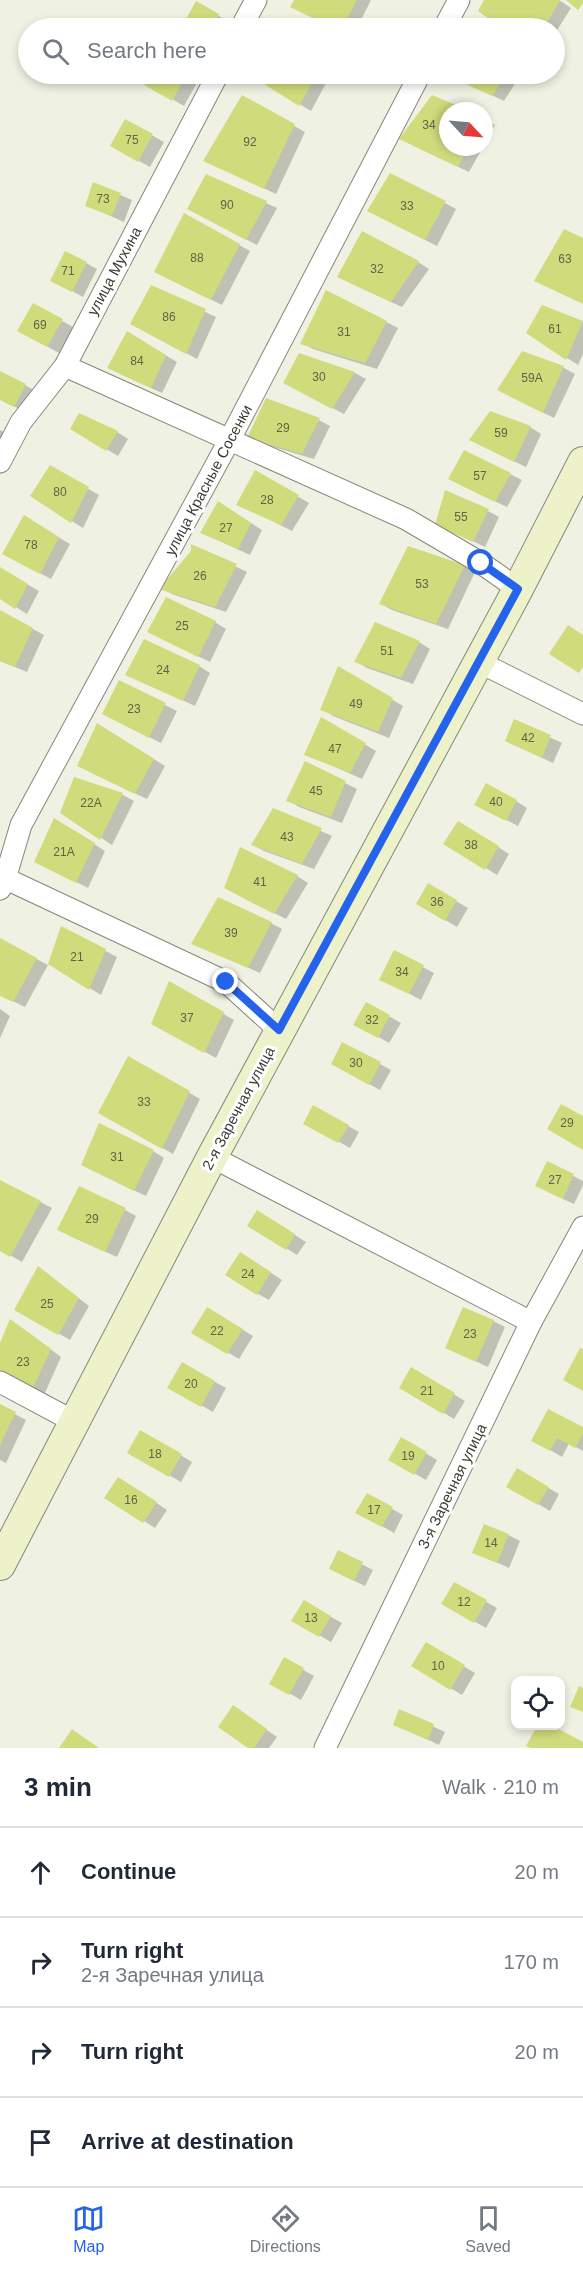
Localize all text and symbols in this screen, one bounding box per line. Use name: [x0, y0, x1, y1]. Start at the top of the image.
search box: [18, 18, 565, 84]
icon: search: [39, 35, 72, 68]
text: Search here: [87, 38, 207, 63]
north arrow: [439, 102, 493, 156]
house number: 34: [422, 118, 436, 132]
house number: 75: [125, 133, 139, 147]
house number: 92: [243, 135, 257, 149]
house number: 73: [96, 192, 110, 206]
house number: 90: [220, 198, 234, 212]
house number: 33: [400, 199, 414, 213]
street label: улица Мухина: [83, 223, 145, 318]
house number: 88: [190, 251, 204, 265]
house number: 63: [558, 252, 572, 266]
house number: 32: [370, 262, 384, 276]
house number: 71: [61, 264, 75, 278]
house number: 86: [162, 310, 176, 324]
house number: 69: [33, 318, 47, 332]
house number: 61: [548, 322, 562, 336]
house number: 31: [337, 325, 351, 339]
house number: 84: [130, 354, 144, 368]
house number: 30: [312, 370, 326, 384]
house number: 59А: [521, 371, 543, 385]
street label: улица Красные Сосенки: [161, 402, 255, 558]
house number: 29: [276, 421, 290, 435]
house number: 59: [494, 426, 508, 440]
house number: 57: [473, 469, 487, 483]
house number: 80: [53, 485, 67, 499]
house number: 28: [260, 493, 274, 507]
house number: 55: [454, 510, 468, 524]
house number: 27: [219, 521, 233, 535]
house number: 78: [24, 538, 38, 552]
route start: [467, 549, 493, 575]
house number: 26: [193, 569, 207, 583]
house number: 53: [415, 577, 429, 591]
house number: 25: [175, 619, 189, 633]
house number: 51: [380, 644, 394, 658]
house number: 24: [156, 663, 170, 677]
house number: 49: [349, 697, 363, 711]
house number: 23: [127, 702, 141, 716]
house number: 42: [521, 731, 535, 745]
house number: 47: [328, 742, 342, 756]
house number: 45: [309, 784, 323, 798]
house number: 40: [489, 795, 503, 809]
house number: 22А: [80, 796, 102, 810]
house number: 43: [280, 830, 294, 844]
house number: 38: [464, 838, 478, 852]
house number: 21А: [53, 845, 75, 859]
house number: 41: [253, 875, 267, 889]
house number: 36: [430, 895, 444, 909]
house number: 39: [224, 926, 238, 940]
house number: 21: [70, 950, 84, 964]
house number: 34: [395, 965, 409, 979]
route end: [212, 968, 238, 994]
house number: 37: [180, 1011, 194, 1025]
house number: 32: [365, 1013, 379, 1027]
street label: 2-я Заречная улица: [198, 1043, 278, 1173]
house number: 30: [349, 1056, 363, 1070]
house number: 33: [137, 1095, 151, 1109]
house number: 29: [560, 1116, 574, 1130]
house number: 31: [110, 1150, 124, 1164]
house number: 27: [548, 1173, 562, 1187]
house number: 29: [85, 1212, 99, 1226]
house number: 24: [241, 1267, 255, 1281]
house number: 25: [40, 1297, 54, 1311]
house number: 22: [210, 1324, 224, 1338]
house number: 23: [463, 1327, 477, 1341]
house number: 23: [16, 1355, 30, 1369]
house number: 20: [184, 1377, 198, 1391]
house number: 21: [420, 1384, 434, 1398]
street label: 3-я Заречная улица: [414, 1420, 490, 1551]
house number: 18: [148, 1447, 162, 1461]
house number: 19: [401, 1449, 415, 1463]
house number: 16: [124, 1493, 138, 1507]
house number: 17: [367, 1503, 381, 1517]
house number: 14: [484, 1536, 498, 1550]
house number: 12: [457, 1595, 471, 1609]
house number: 13: [304, 1611, 318, 1625]
house number: 10: [431, 1659, 445, 1673]
map controls: [511, 1676, 565, 1730]
button: locate: [511, 1676, 565, 1730]
text: 3 min: [24, 1772, 92, 1802]
text: Walk · 210 m: [442, 1776, 559, 1798]
icon: ahead: [24, 1856, 57, 1889]
text: Continue: [81, 1859, 176, 1884]
text: 20 m: [515, 1861, 559, 1883]
text: Turn right: [81, 1938, 183, 1963]
icon: right: [24, 1946, 57, 1979]
text: 170 m: [503, 1951, 559, 1973]
text: 2-я Заречная улица: [81, 1964, 264, 1986]
icon: right: [24, 2036, 57, 2069]
text: Turn right: [81, 2039, 183, 2064]
text: 20 m: [515, 2041, 559, 2063]
icon: arrive: [24, 2126, 57, 2159]
text: Arrive at destination: [81, 2129, 294, 2154]
tab: Map: [72, 2202, 105, 2256]
tab: Directions: [250, 2202, 321, 2256]
tab: Saved: [465, 2202, 511, 2256]

